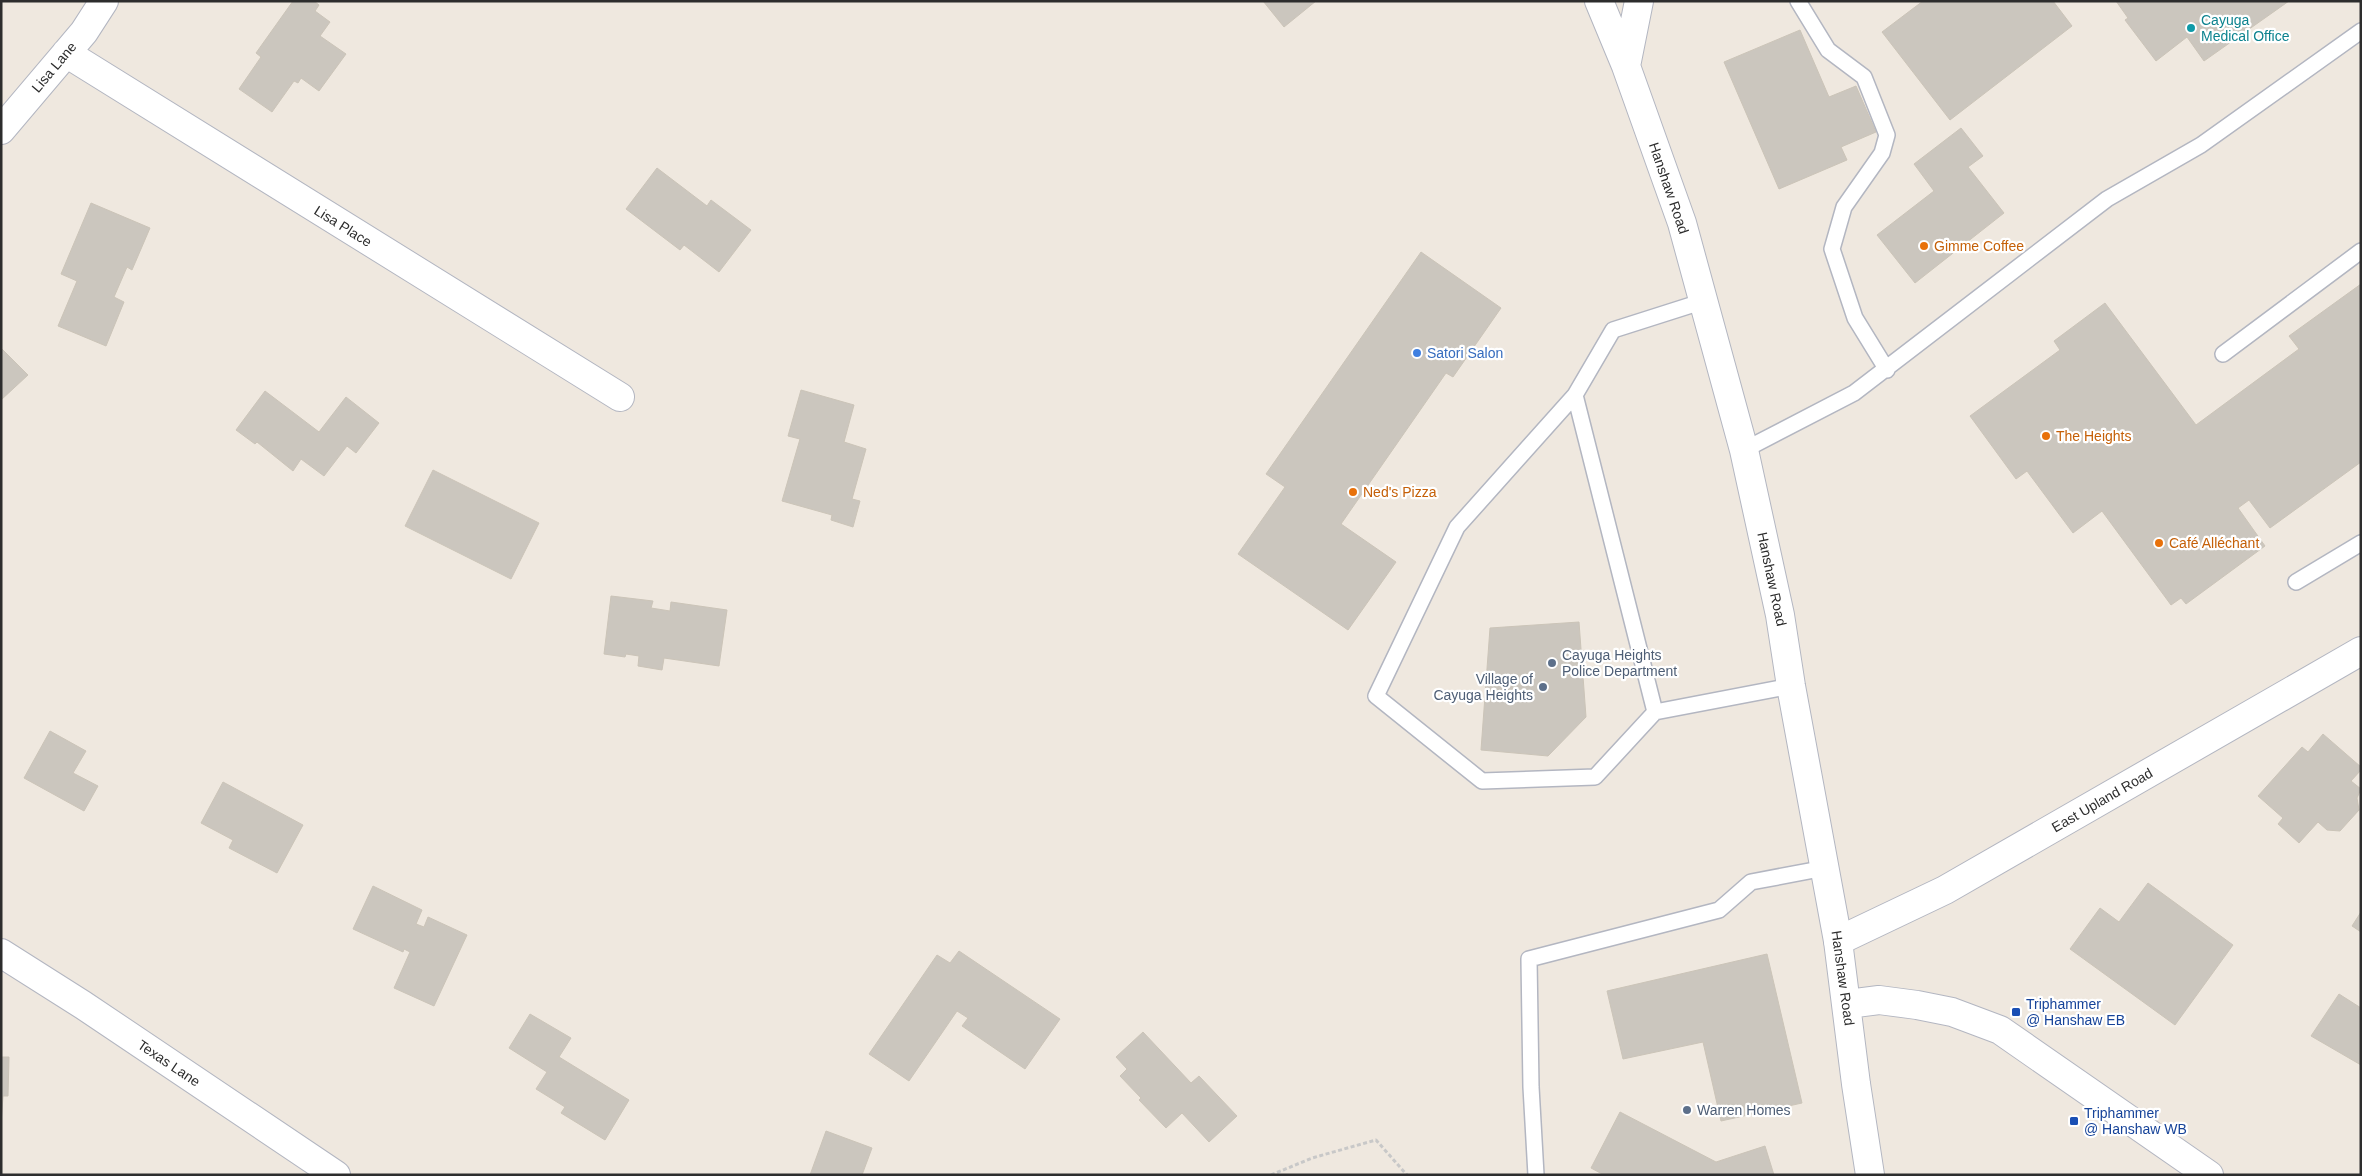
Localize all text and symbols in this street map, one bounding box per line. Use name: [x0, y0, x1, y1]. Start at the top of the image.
place label: Cayuga Medical Office: [2201, 12, 2290, 44]
marker: Cayuga Medical Office: [2185, 22, 2197, 34]
street label: Lisa Lane: [28, 38, 80, 95]
street label: Hanshaw Road: [1646, 140, 1692, 236]
street label: Lisa Place: [311, 202, 375, 250]
place label: Gimme Coffee: [1934, 238, 2024, 254]
marker: Gimme Coffee: [1918, 240, 1930, 252]
place label: Satori Salon: [1427, 345, 1503, 361]
marker: Satori Salon: [1411, 347, 1423, 359]
place label: The Heights: [2056, 428, 2131, 444]
marker: The Heights: [2040, 430, 2052, 442]
place label: Ned's Pizza: [1363, 484, 1437, 500]
marker: Ned's Pizza: [1347, 486, 1359, 498]
street label: Hanshaw Road: [1754, 531, 1790, 627]
place label: Café Alléchant: [2169, 535, 2259, 551]
marker: Café Alléchant: [2153, 537, 2165, 549]
place label: Cayuga Heights Police Department: [1562, 647, 1677, 679]
marker: Cayuga Heights Police Department: [1546, 657, 1558, 669]
place label: Village of Cayuga Heights: [1433, 671, 1533, 703]
marker: Village of Cayuga Heights: [1537, 681, 1549, 693]
street label: East Upland Road: [2049, 765, 2155, 835]
street label: Hanshaw Road: [1828, 929, 1858, 1027]
place label: Triphammer @ Hanshaw EB: [2026, 996, 2125, 1028]
marker: Triphammer @ Hanshaw EB: [2010, 1006, 2022, 1018]
street label: Texas Lane: [135, 1036, 203, 1090]
place label: Warren Homes: [1697, 1102, 1791, 1118]
marker: Warren Homes: [1681, 1104, 1693, 1116]
place label: Triphammer @ Hanshaw WB: [2084, 1105, 2187, 1137]
marker: Triphammer @ Hanshaw WB: [2068, 1115, 2080, 1127]

